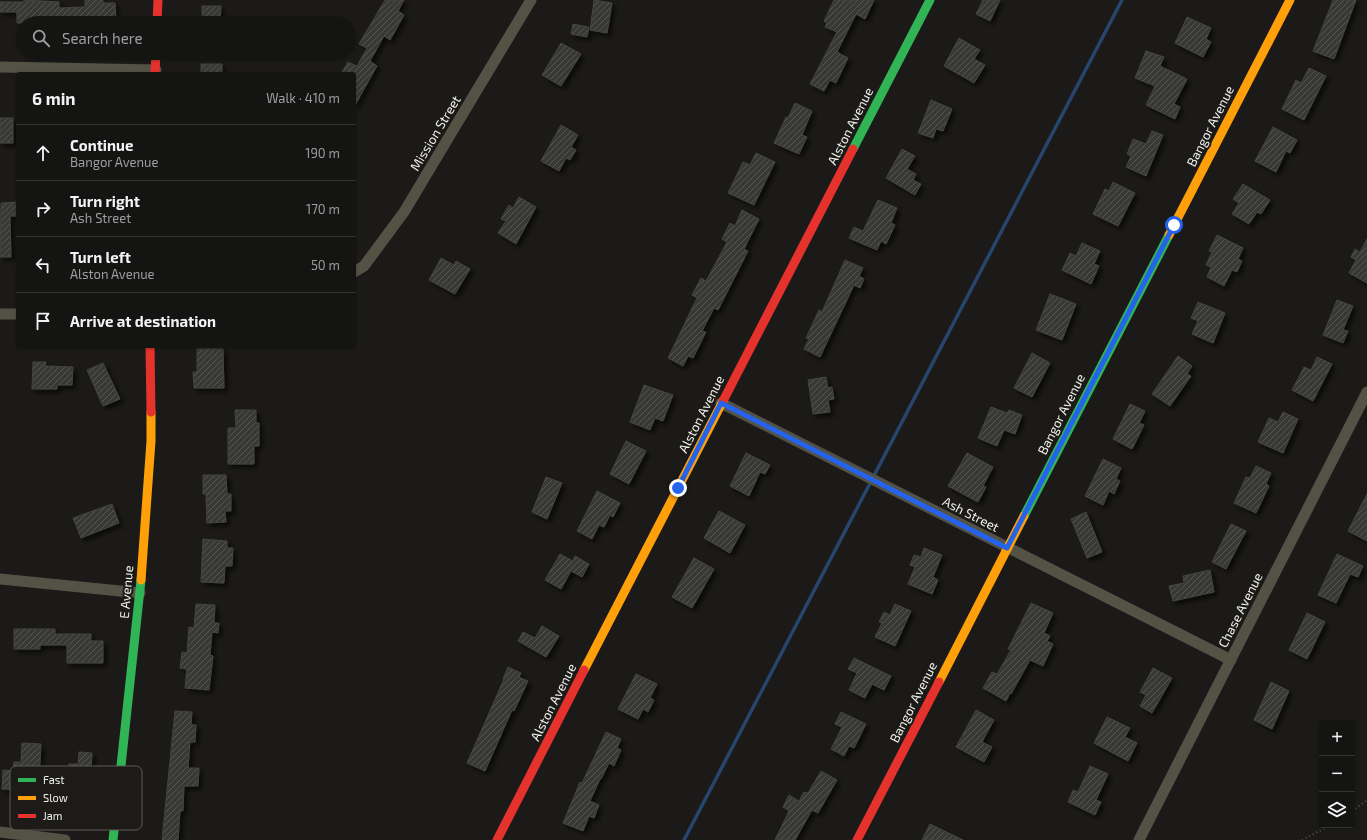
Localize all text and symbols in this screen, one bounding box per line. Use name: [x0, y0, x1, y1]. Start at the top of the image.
search box: [16, 16, 356, 60]
icon: search: [30, 27, 52, 49]
text: Search here: [62, 29, 143, 47]
street label: Bangor Avenue: [1183, 83, 1237, 169]
street label: Alston Avenue: [824, 85, 876, 167]
text: 6 min: [32, 88, 76, 108]
text: Walk · 410 m: [266, 90, 340, 106]
street label: Mission Street: [406, 92, 464, 174]
text: Continue: [70, 136, 133, 154]
icon: ahead: [32, 142, 54, 164]
text: 190 m: [305, 145, 340, 161]
text: Bangor Avenue: [70, 154, 158, 170]
text: Turn right: [70, 192, 140, 210]
icon: right: [32, 198, 54, 220]
text: 170 m: [306, 201, 340, 217]
text: Ash Street: [70, 210, 131, 226]
route start: [1165, 216, 1183, 234]
text: Turn left: [70, 248, 131, 266]
icon: left: [32, 254, 54, 276]
text: 50 m: [311, 257, 340, 273]
text: Alston Avenue: [70, 266, 155, 282]
icon: arrive: [32, 310, 54, 332]
text: Arrive at destination: [70, 312, 216, 330]
street label: Bangor Avenue: [1034, 371, 1088, 457]
street label: Alston Avenue: [675, 373, 727, 455]
route end: [669, 479, 687, 497]
street label: Ash Street: [940, 493, 1002, 535]
street label: E Avenue: [116, 565, 136, 619]
street label: Chase Avenue: [1214, 570, 1266, 650]
street label: Bangor Avenue: [886, 659, 940, 745]
street label: Alston Avenue: [527, 661, 579, 743]
map controls: [1319, 720, 1355, 828]
button: +: [1319, 720, 1355, 756]
button: −: [1319, 756, 1355, 792]
legend: [10, 766, 142, 830]
text: Fast: [43, 773, 65, 786]
text: Slow: [43, 791, 68, 804]
button: layers: [1319, 792, 1355, 828]
text: Jam: [43, 809, 62, 822]

